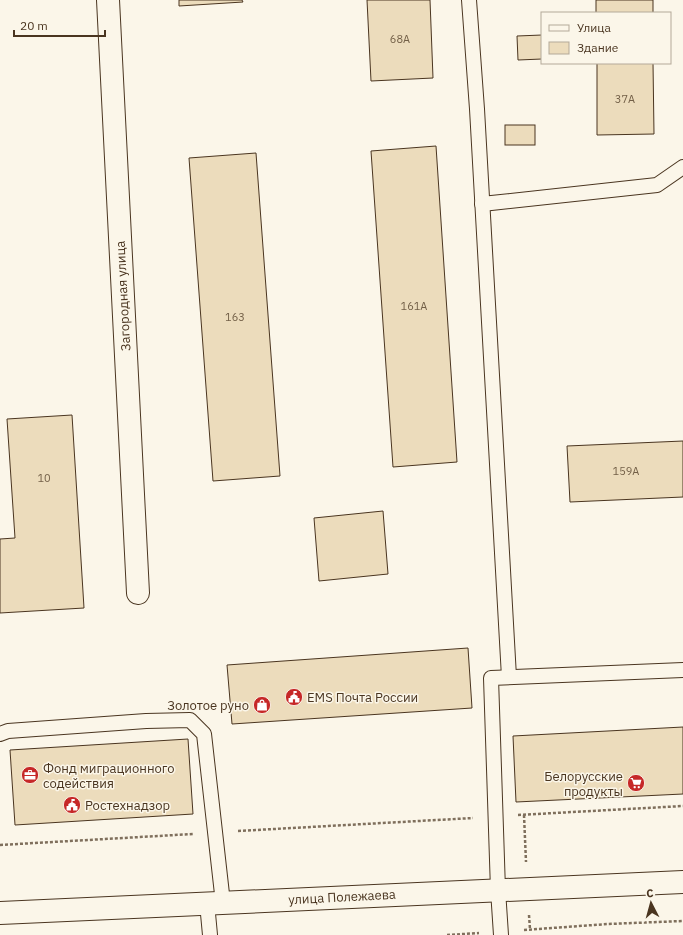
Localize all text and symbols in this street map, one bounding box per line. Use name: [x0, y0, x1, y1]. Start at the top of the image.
scale bar: [14, 12, 105, 38]
legend: [541, 12, 671, 64]
text: 20 m: [20, 18, 48, 33]
text: Улица: [577, 20, 611, 35]
house number: 68А: [390, 32, 410, 46]
text: Здание: [577, 40, 619, 55]
house number: 37А: [615, 92, 635, 106]
street label: Загородная улица: [112, 240, 134, 352]
house number: 161А: [401, 299, 427, 313]
house number: 163: [225, 310, 245, 324]
house number: 159А: [613, 464, 639, 478]
house number: 10: [37, 471, 51, 485]
public building icon: EMS Почта России: [284, 687, 304, 707]
place label: EMS Почта России: [307, 689, 418, 706]
shop icon: Золотое руно: [252, 695, 272, 715]
place label: Золотое руно: [167, 697, 249, 714]
place label: Фонд миграционного содействия: [43, 760, 175, 792]
office icon: Фонд миграционного содействия: [20, 765, 40, 785]
place label: Белорусские продукты: [544, 768, 623, 800]
supermarket icon: Белорусские продукты: [626, 773, 646, 793]
public building icon: Ростехнадзор: [62, 795, 82, 815]
place label: Ростехнадзор: [85, 797, 170, 814]
north arrow: [631, 883, 671, 923]
street label: улица Полежаева: [288, 886, 396, 908]
text: С: [646, 886, 654, 900]

